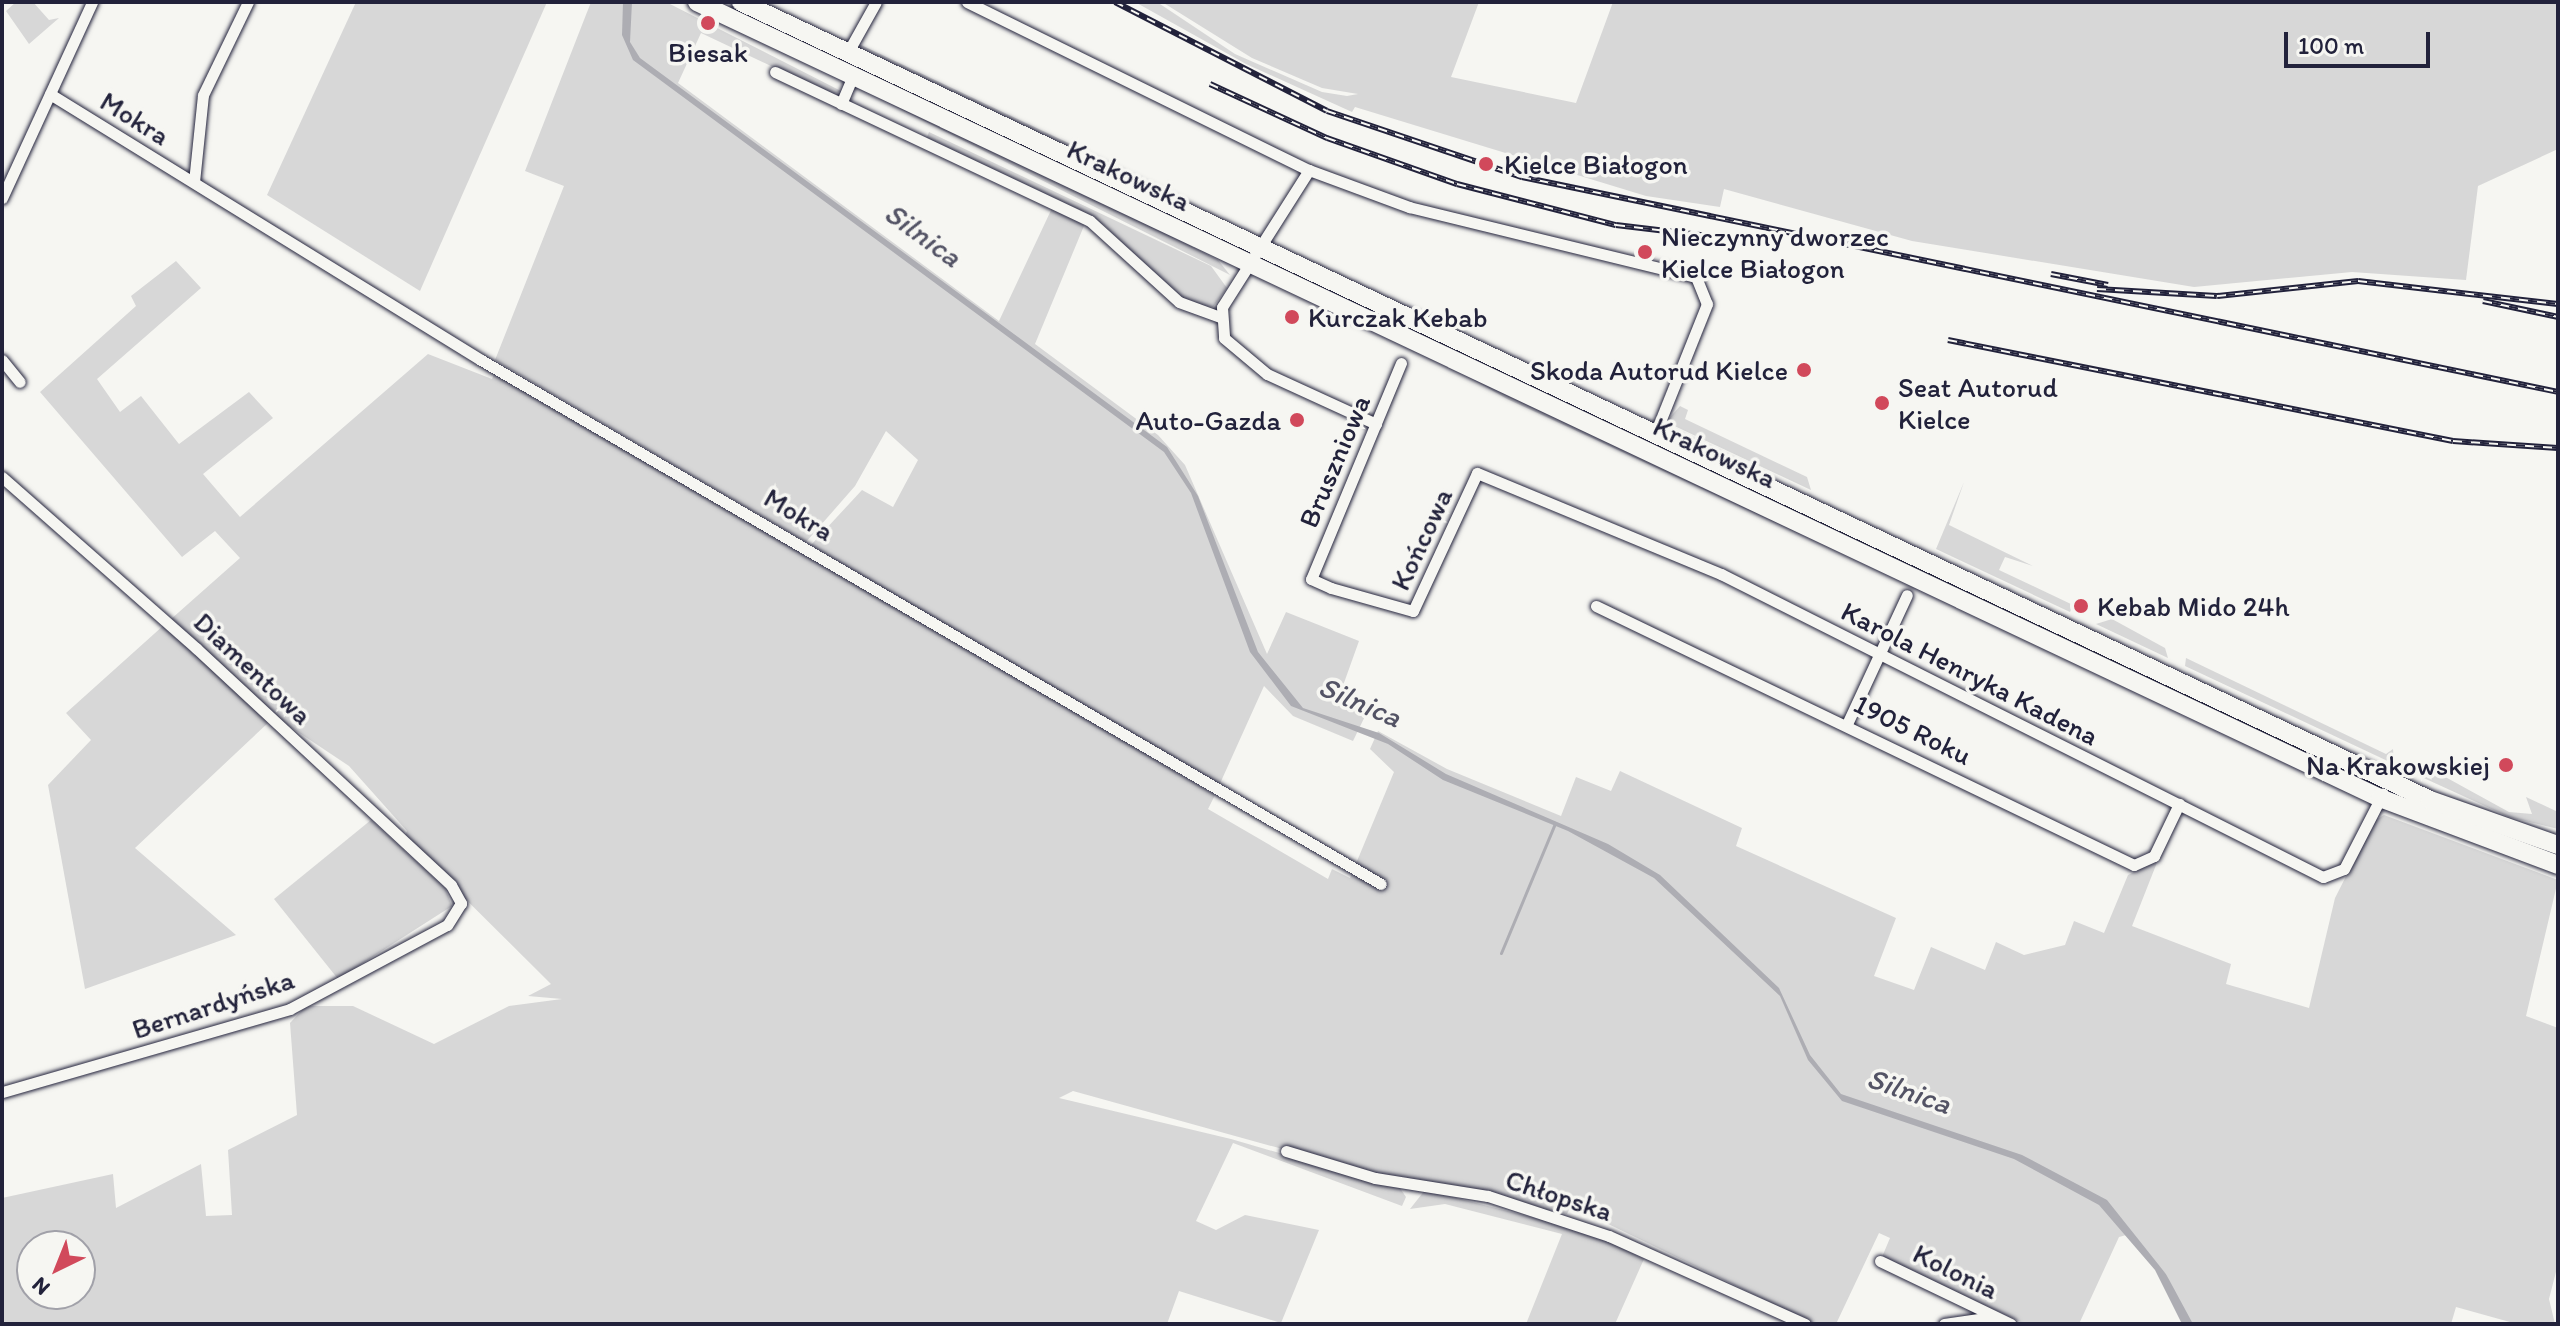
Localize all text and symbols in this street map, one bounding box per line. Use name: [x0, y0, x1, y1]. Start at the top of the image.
marker: Biesak: [699, 14, 717, 32]
scale bar: [2288, 16, 2434, 66]
text: 100 m: [2298, 31, 2364, 60]
place label: Biesak: [668, 35, 748, 69]
street label: Mokra: [94, 84, 176, 152]
street label: Krakowska: [1062, 132, 1196, 218]
place label: Kielce Białogon: [1504, 147, 1688, 181]
marker: Kielce Białogon: [1475, 153, 1497, 175]
water label: Silnica: [877, 195, 969, 275]
place label: Nieczynny dworzec Kielce Białogon: [1661, 219, 1889, 285]
marker: Nieczynny dworzec Kielce Białogon: [1636, 243, 1654, 261]
place label: Kurczak Kebab: [1308, 300, 1486, 334]
marker: Kurczak Kebab: [1283, 308, 1301, 326]
place label: Skoda Autorud Kielce: [1531, 353, 1788, 387]
marker: Skoda Autorud Kielce: [1795, 361, 1813, 379]
place label: Seat Autorud Kielce: [1898, 370, 2057, 436]
street label: Bruszniowa: [1291, 390, 1377, 532]
marker: Seat Autorud Kielce: [1873, 394, 1891, 412]
place label: Auto-Gazda: [1135, 403, 1281, 437]
street label: Krakowska: [1648, 409, 1782, 495]
marker: Auto-Gazda: [1288, 411, 1306, 429]
street label: Mokra: [758, 480, 840, 548]
street label: Końcowa: [1383, 483, 1459, 595]
place label: Kebab Mido 24h: [2097, 589, 2289, 623]
street label: Karola Henryka Kadena: [1836, 594, 2104, 752]
marker: Kebab Mido 24h: [2072, 597, 2090, 615]
street label: Diamentowa: [187, 605, 319, 731]
water label: Silnica: [1313, 669, 1407, 735]
street label: 1905 Roku: [1849, 686, 1977, 772]
place label: Na Krakowskiej: [2305, 748, 2490, 782]
marker: Na Krakowskiej: [2497, 756, 2515, 774]
street label: Bernardyńska: [128, 962, 298, 1046]
water label: Silnica: [1862, 1060, 1956, 1122]
street label: Chłopska: [1501, 1162, 1617, 1228]
north arrow: [16, 1230, 96, 1310]
street label: Kolonia: [1908, 1236, 2004, 1306]
text: N: [26, 1272, 55, 1301]

